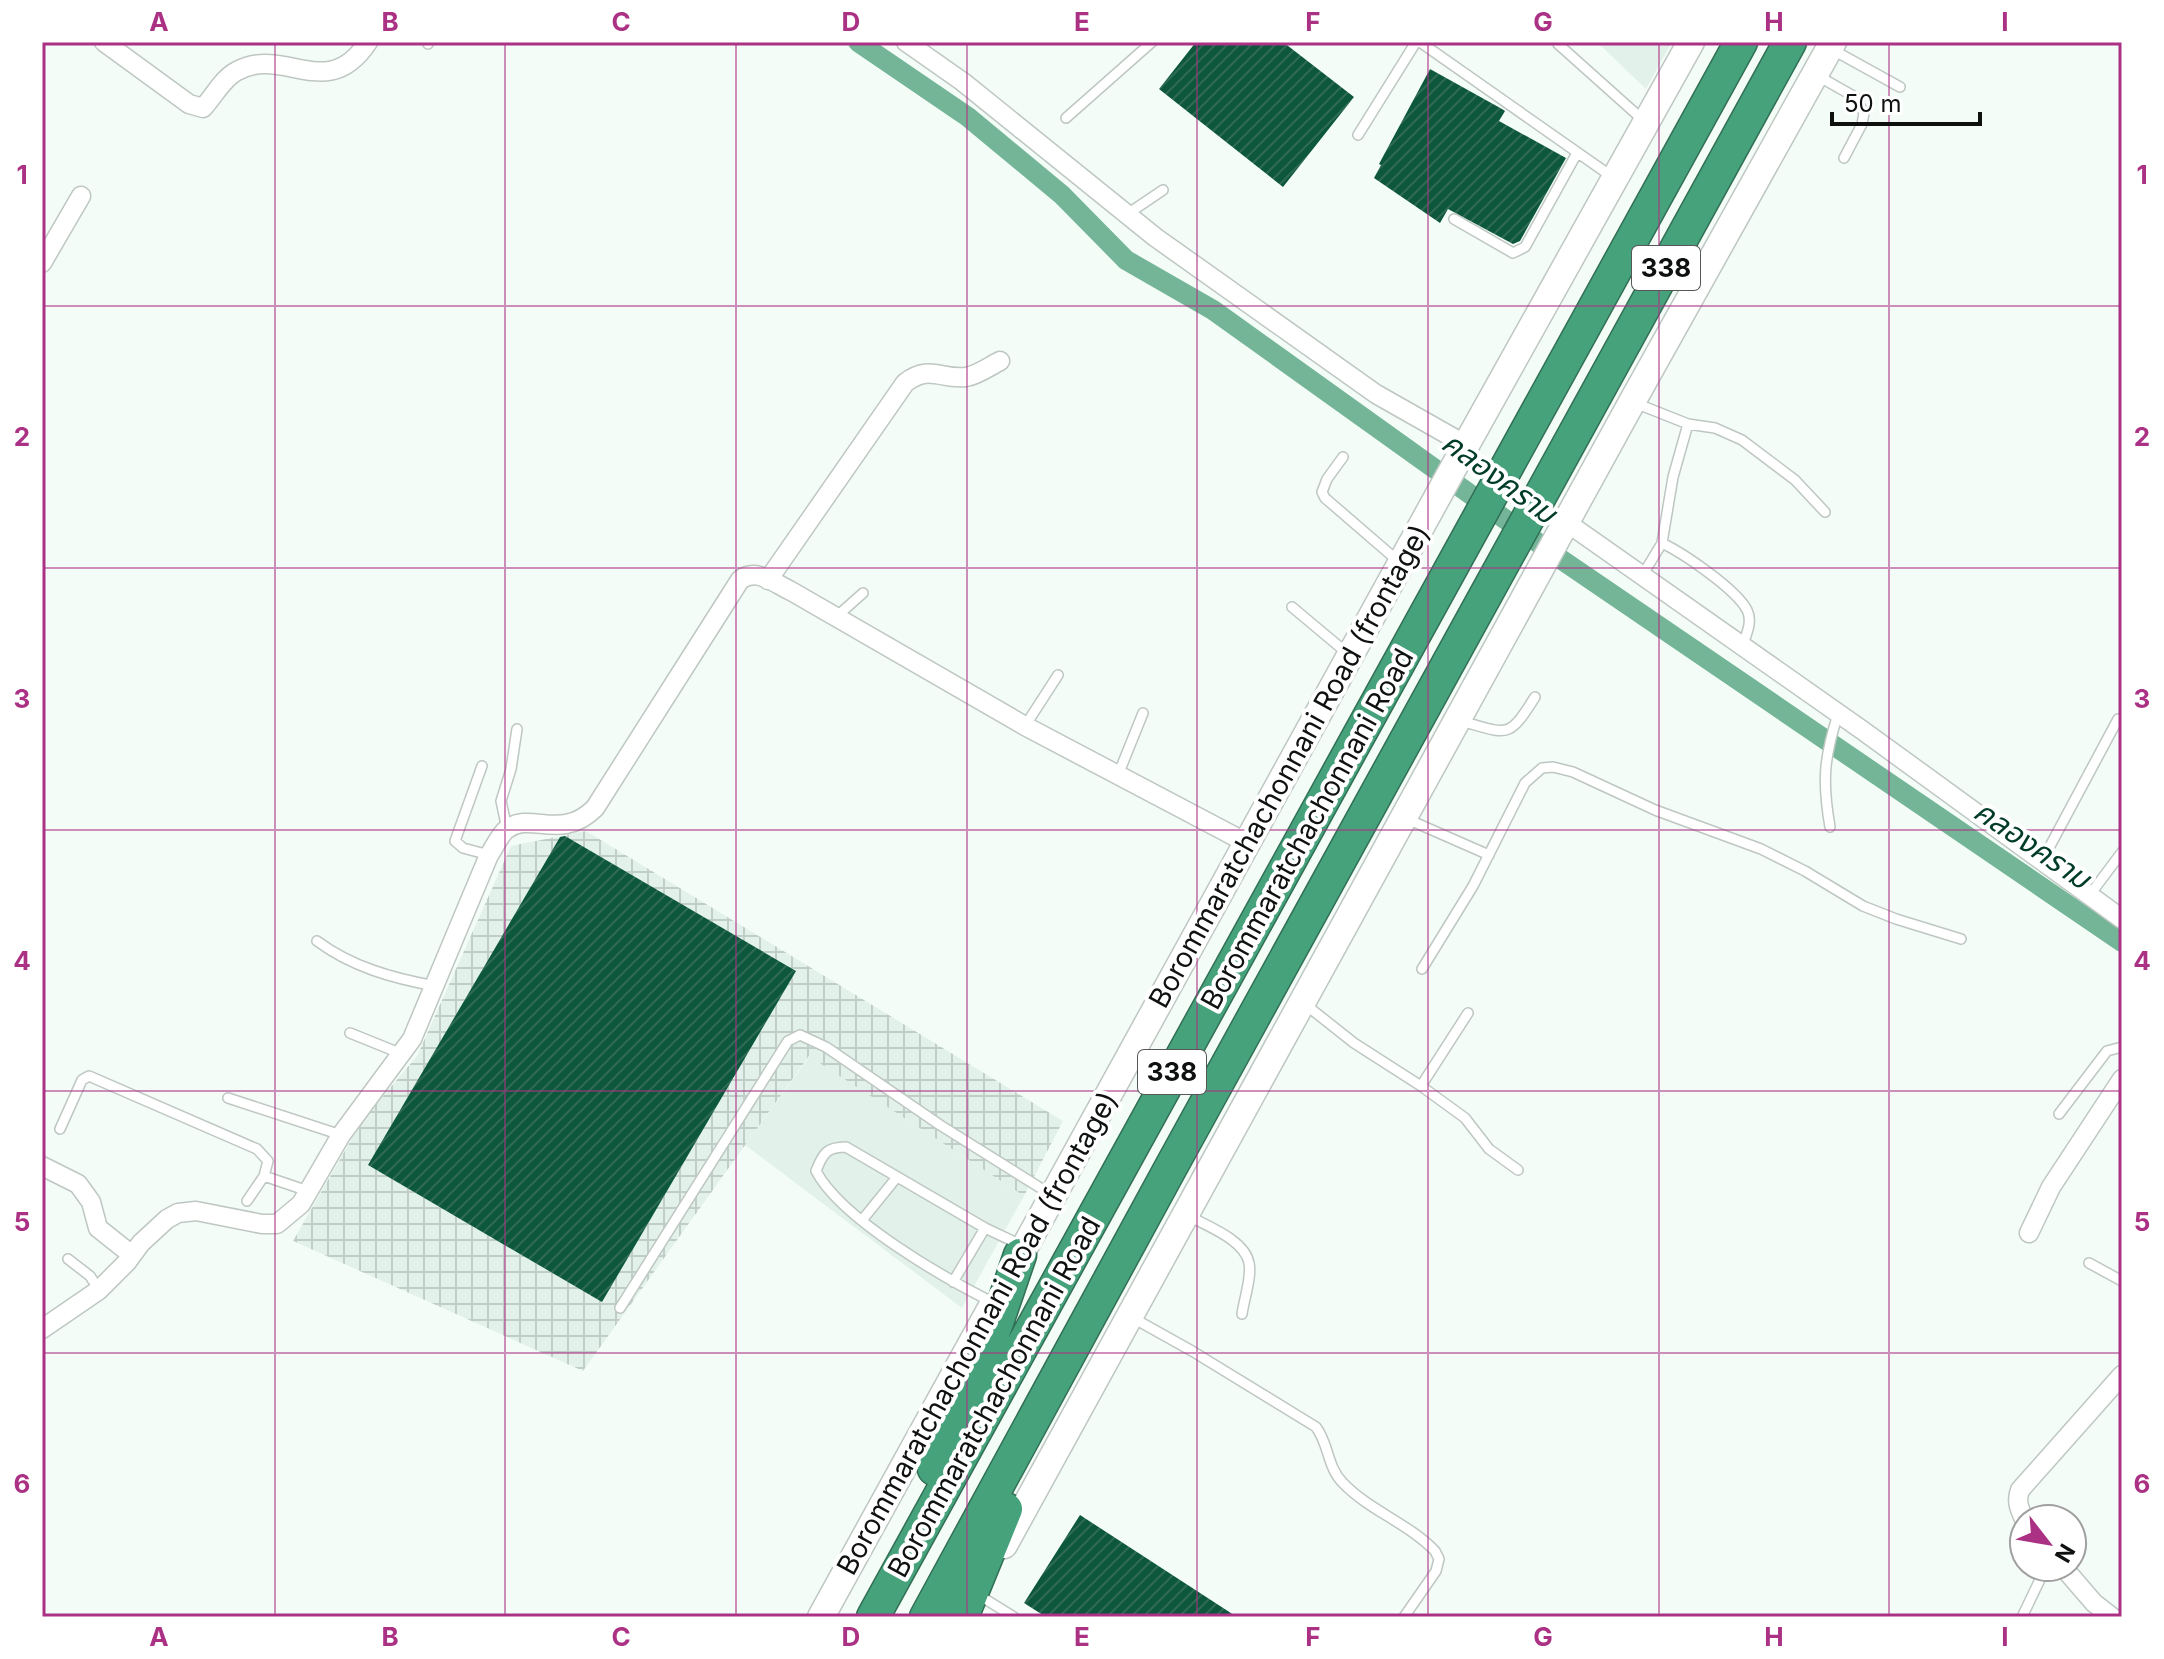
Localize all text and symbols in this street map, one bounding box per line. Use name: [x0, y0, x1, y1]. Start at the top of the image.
text: A: [149, 6, 169, 37]
text: B: [381, 6, 399, 37]
text: C: [611, 6, 631, 37]
text: D: [842, 6, 860, 37]
text: E: [1074, 6, 1090, 37]
text: F: [1305, 6, 1321, 37]
text: G: [1533, 6, 1553, 37]
text: H: [1764, 6, 1784, 37]
text: I: [2001, 6, 2009, 37]
scale bar: [1832, 76, 1980, 126]
text: 50 m: [1844, 89, 1902, 118]
text: 1: [16, 159, 28, 190]
text: 1: [2136, 159, 2148, 190]
road number: 338: [1632, 246, 1700, 290]
text: 2: [14, 421, 30, 452]
text: 2: [2134, 421, 2150, 452]
water label: คลองคราม: [1435, 424, 1566, 532]
street label: Borommaratchachonnani Road (frontage): [1142, 518, 1436, 1014]
street label: Borommaratchachonnani Road: [1194, 643, 1420, 1015]
text: 3: [14, 683, 30, 714]
text: 3: [2134, 683, 2150, 714]
water label: คลองคราม: [1968, 792, 2100, 898]
text: 4: [13, 945, 31, 976]
text: 4: [2133, 945, 2151, 976]
road number: 338: [1138, 1050, 1206, 1094]
street label: Borommaratchachonnani Road (frontage): [830, 1085, 1124, 1581]
text: 5: [14, 1206, 30, 1237]
text: 5: [2134, 1206, 2150, 1237]
street label: Borommaratchachonnani Road: [881, 1211, 1107, 1583]
text: 6: [14, 1468, 30, 1499]
text: 6: [2134, 1468, 2150, 1499]
north arrow: [2008, 1503, 2088, 1583]
text: N: [2050, 1539, 2081, 1567]
text: A: [149, 1621, 169, 1652]
text: B: [381, 1621, 399, 1652]
text: C: [611, 1621, 631, 1652]
text: D: [842, 1621, 860, 1652]
text: E: [1074, 1621, 1090, 1652]
text: F: [1305, 1621, 1321, 1652]
text: G: [1533, 1621, 1553, 1652]
text: H: [1764, 1621, 1784, 1652]
text: I: [2001, 1621, 2009, 1652]

